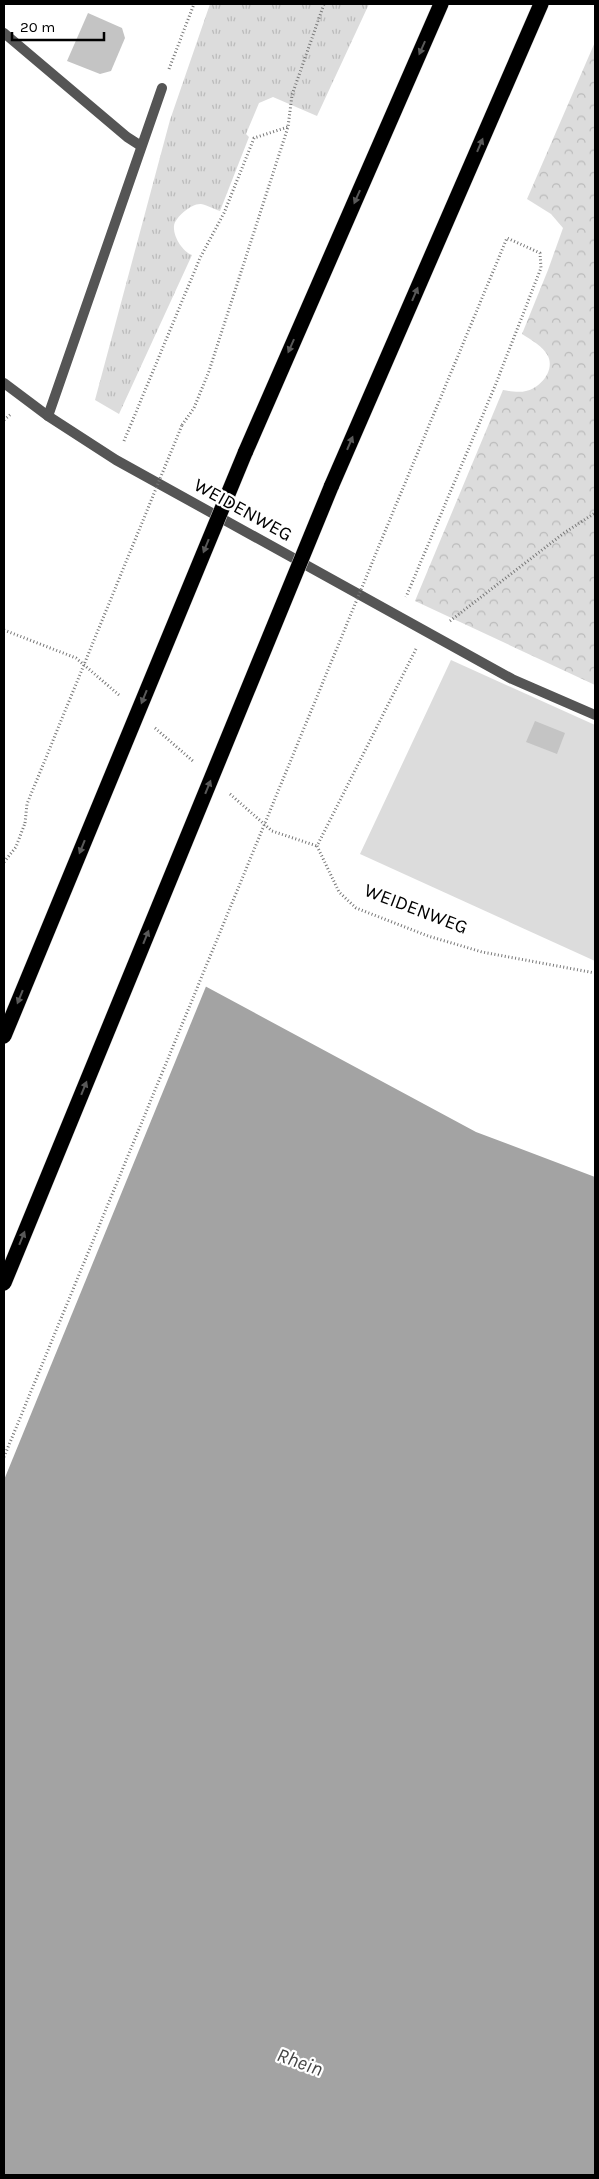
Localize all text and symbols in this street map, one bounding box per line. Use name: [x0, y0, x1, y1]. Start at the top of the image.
scale bar: [12, 10, 105, 42]
text: 20 m: [20, 18, 55, 36]
one-way arrow: [417, 41, 425, 55]
one-way arrow: [476, 137, 484, 152]
one-way arrow: [352, 190, 360, 204]
one-way arrow: [411, 286, 419, 301]
one-way arrow: [287, 339, 295, 353]
one-way arrow: [347, 436, 355, 450]
street label: WEIDENWEG: [190, 474, 296, 546]
one-way arrow: [202, 539, 210, 554]
one-way arrow: [140, 689, 147, 704]
one-way arrow: [204, 780, 212, 794]
one-way arrow: [77, 840, 85, 854]
street label: WEIDENWEG: [361, 879, 471, 939]
one-way arrow: [143, 930, 150, 945]
one-way arrow: [15, 990, 23, 1004]
one-way arrow: [80, 1080, 88, 1095]
one-way arrow: [19, 1231, 27, 1245]
water label: Rhein: [274, 2043, 326, 2081]

